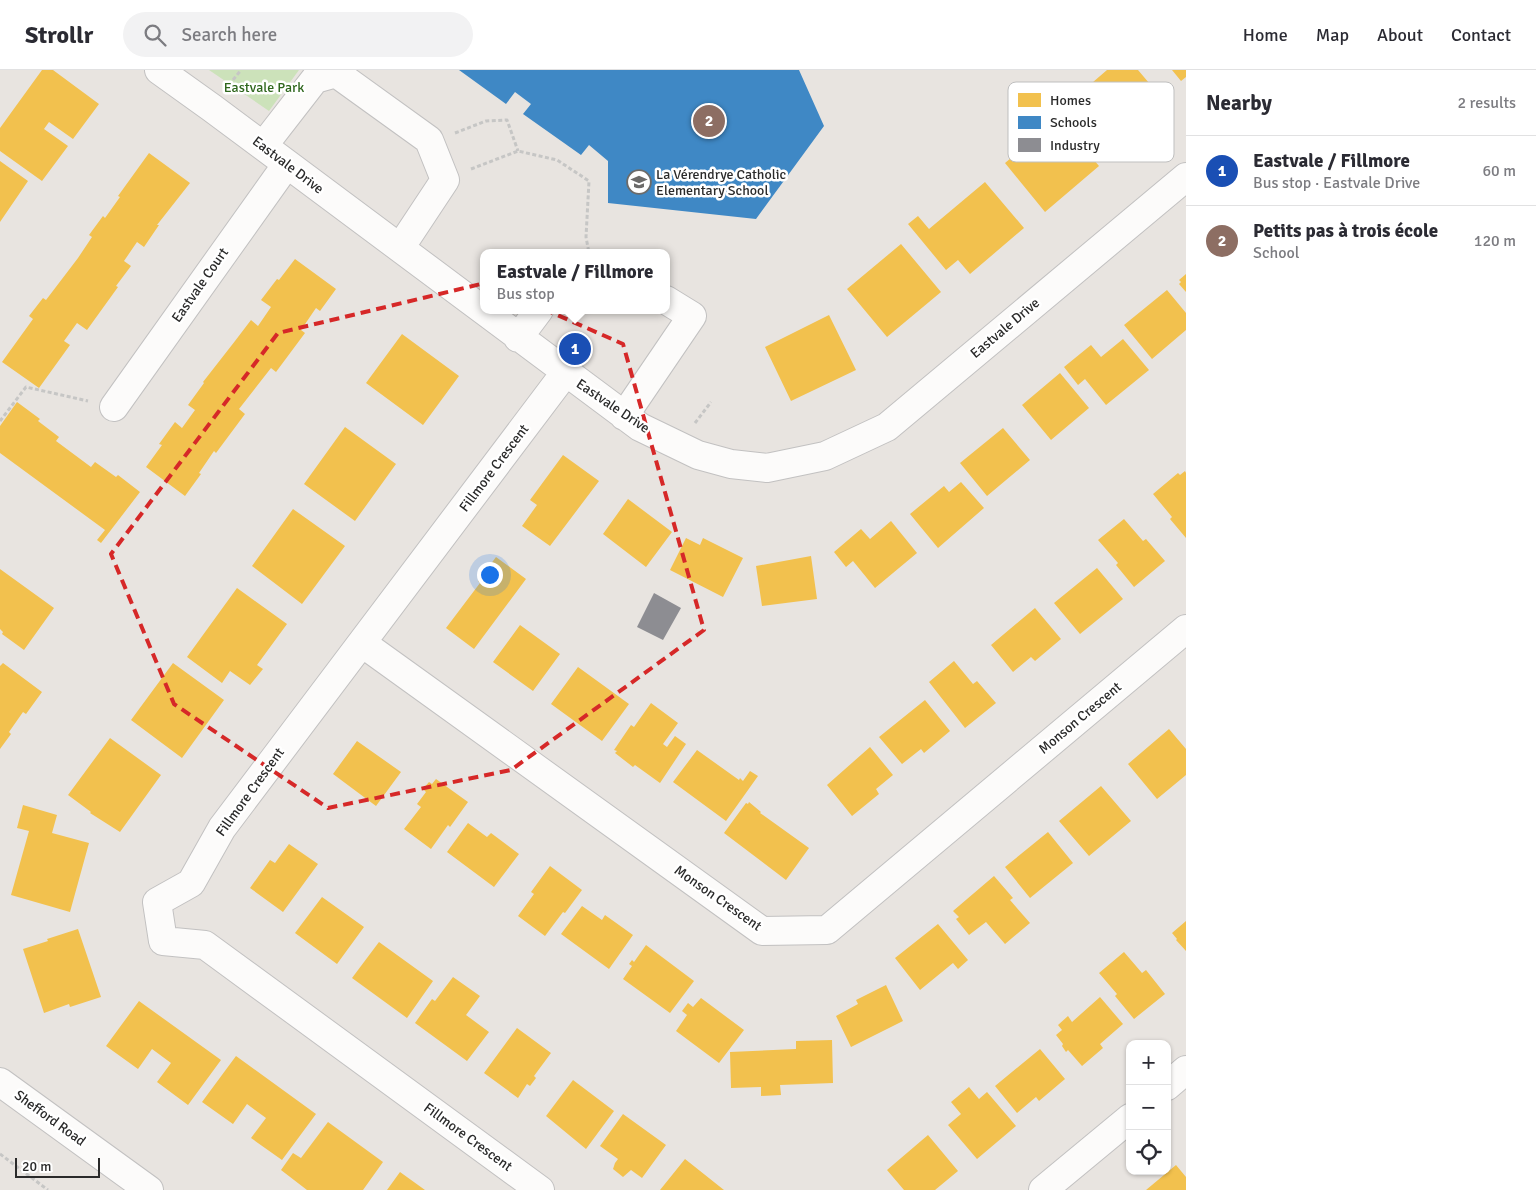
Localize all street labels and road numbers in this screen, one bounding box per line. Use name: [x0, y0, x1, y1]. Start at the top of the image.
street label: Eastvale Drive: [249, 133, 327, 197]
street label: Eastvale Court: [168, 244, 232, 326]
street label: Eastvale Drive: [967, 294, 1043, 362]
street label: Eastvale Drive: [573, 375, 653, 437]
street label: Fillmore Crescent: [456, 421, 532, 515]
street label: Monson Crescent: [1035, 678, 1125, 758]
street label: Fillmore Crescent: [212, 744, 288, 840]
street label: Monson Crescent: [671, 862, 765, 935]
street label: Shefford Road: [11, 1086, 89, 1150]
street label: Fillmore Crescent: [420, 1099, 516, 1175]

